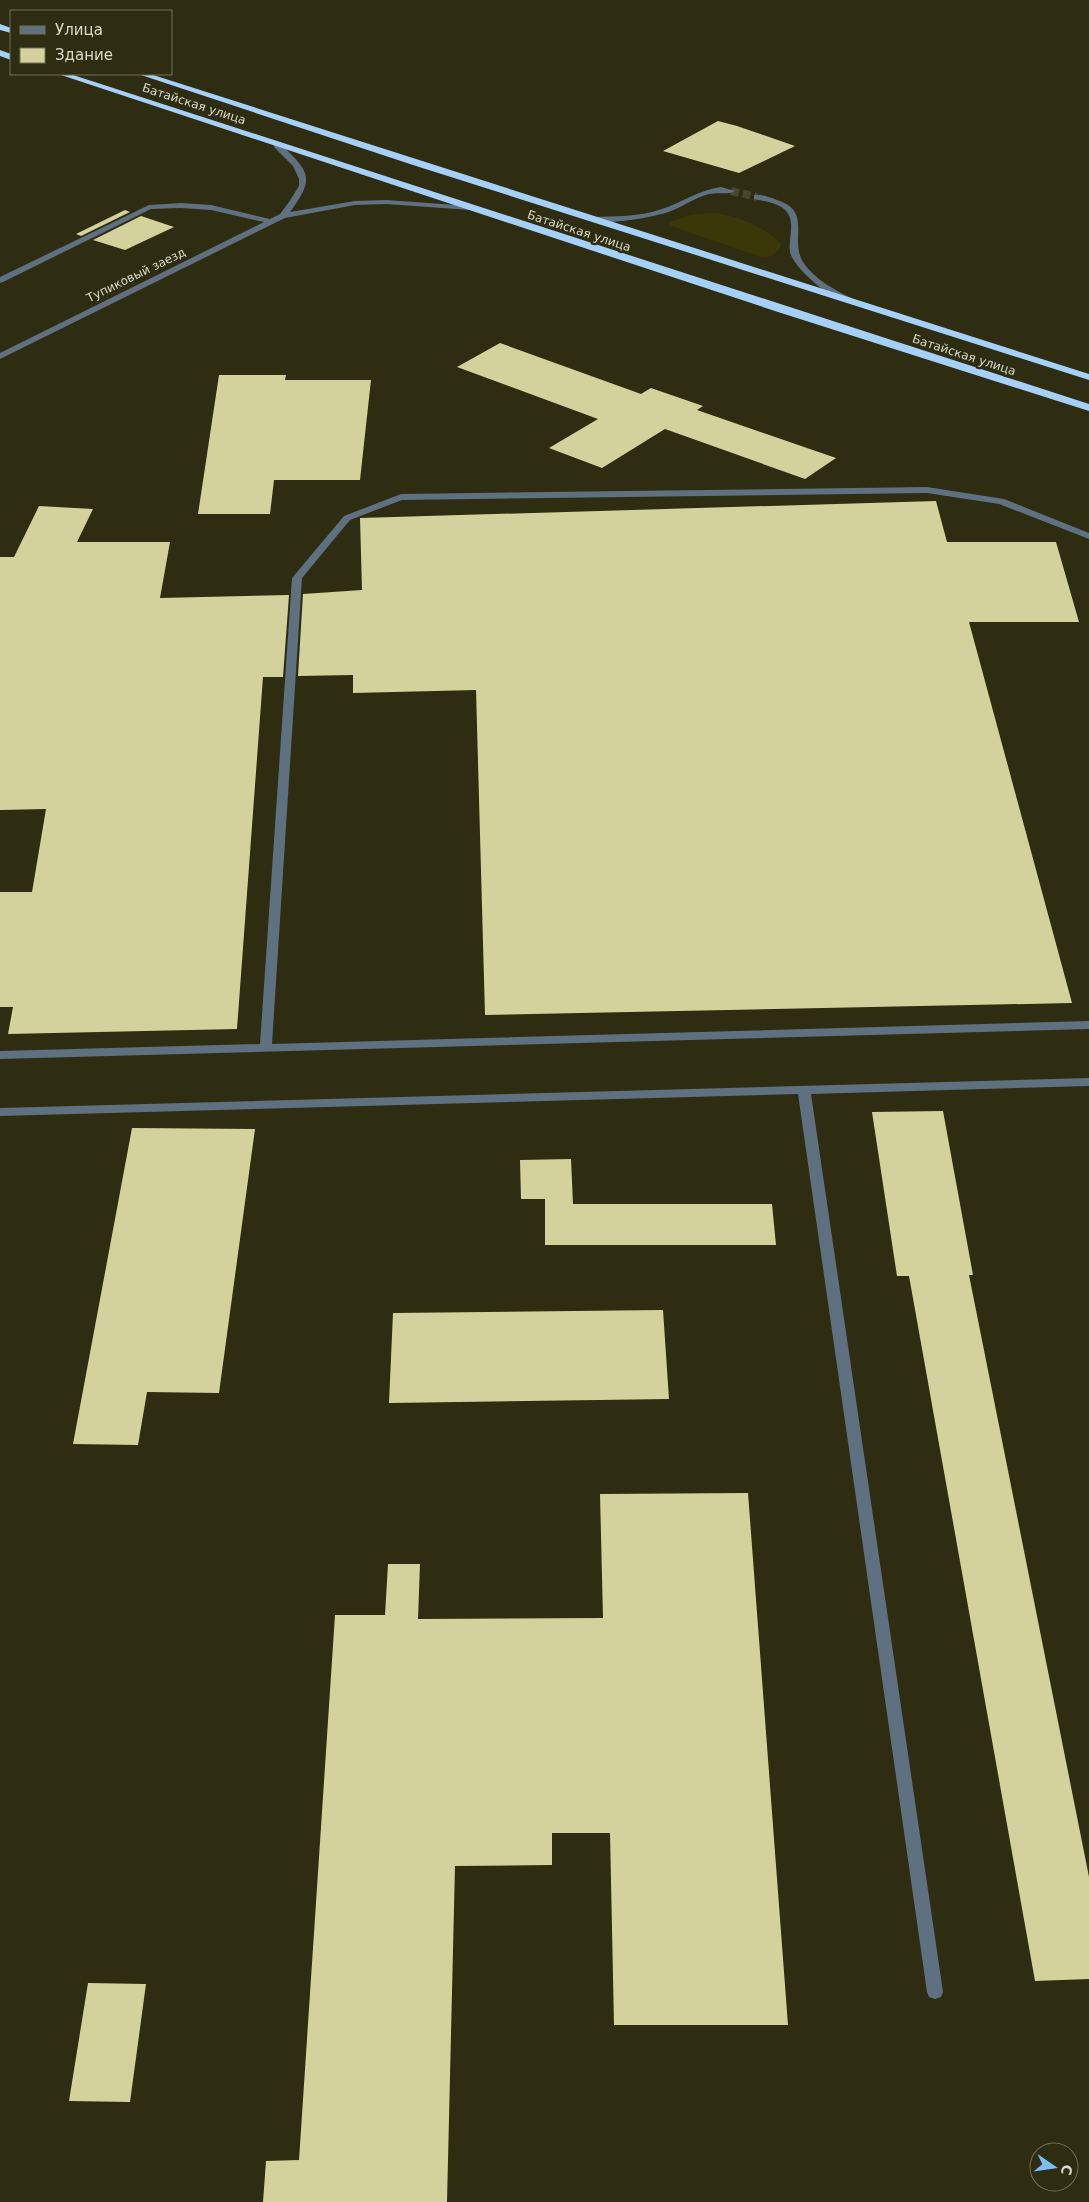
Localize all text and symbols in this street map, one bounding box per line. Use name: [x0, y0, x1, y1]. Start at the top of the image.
legend: [10, 10, 172, 75]
text: Улица: [55, 21, 103, 39]
text: Здание: [55, 46, 113, 64]
street label: Батайская улица: [140, 81, 248, 127]
street label: Батайская улица: [525, 208, 633, 254]
street label: Тупиковый заезд: [83, 245, 188, 306]
street label: Батайская улица: [910, 332, 1018, 378]
north arrow: [1029, 2142, 1079, 2192]
text: С: [1058, 2163, 1076, 2177]

